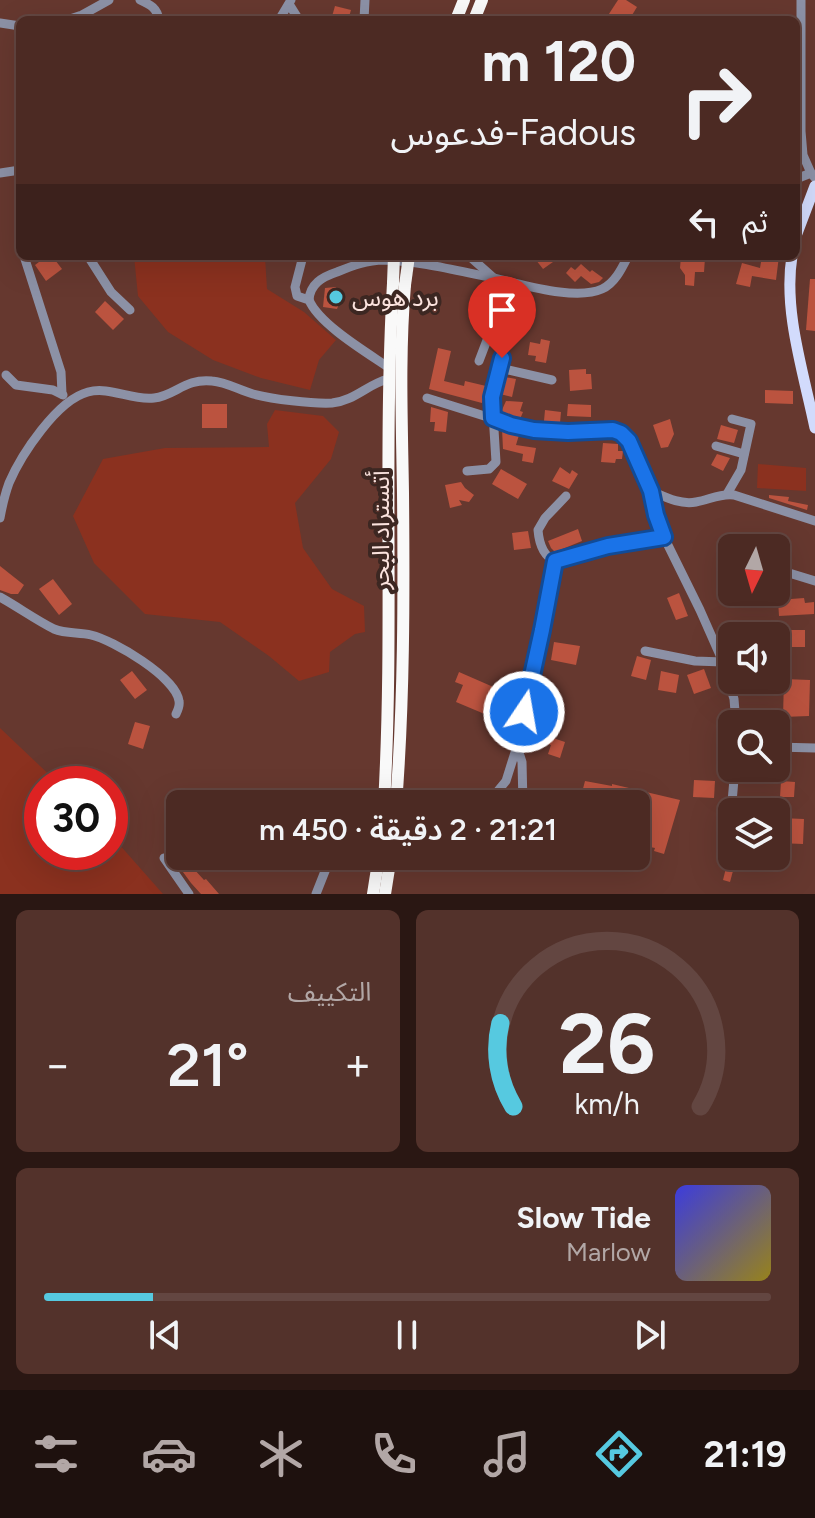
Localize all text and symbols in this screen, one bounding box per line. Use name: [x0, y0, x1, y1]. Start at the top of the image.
text: 120 m: [481, 28, 636, 95]
icon: right: [664, 48, 768, 152]
text: Fadous-فدعوس: [391, 111, 636, 154]
icon: left: [682, 200, 726, 244]
text: ثم: [742, 203, 768, 240]
pin: [468, 276, 536, 358]
place label: برد هوس: [352, 283, 439, 312]
marker: برد هوس: [327, 288, 345, 306]
icon: arrive: [480, 288, 524, 332]
street label: أتستراد البحر: [364, 470, 395, 591]
north arrow: [718, 534, 790, 606]
map controls: [718, 534, 790, 870]
button: sound: [718, 622, 790, 694]
position arrow: [482, 670, 566, 754]
button: search: [718, 710, 790, 782]
speed limit sign: 30: [24, 766, 128, 870]
button: layers: [718, 798, 790, 870]
text: 21:21 · 2 دقيقة · 450 m: [259, 811, 557, 848]
text: التكييف: [288, 976, 372, 1008]
text: 26: [559, 994, 655, 1094]
text: 21°: [167, 1029, 249, 1101]
text: −: [44, 1038, 71, 1091]
text: +: [344, 1038, 372, 1091]
text: km/h: [575, 1087, 640, 1121]
text: Slow Tide: [517, 1199, 651, 1236]
text: Marlow: [566, 1236, 651, 1268]
icon: previous: [143, 1313, 187, 1357]
icon: pause: [385, 1313, 429, 1357]
icon: next: [628, 1313, 672, 1357]
icon: filters: [28, 1426, 84, 1482]
icon: car: [141, 1426, 197, 1482]
icon: climate: [253, 1426, 309, 1482]
icon: phone: [366, 1426, 422, 1482]
icon: music: [479, 1426, 535, 1482]
icon: directions: [591, 1426, 647, 1482]
text: 21:19: [704, 1433, 787, 1476]

